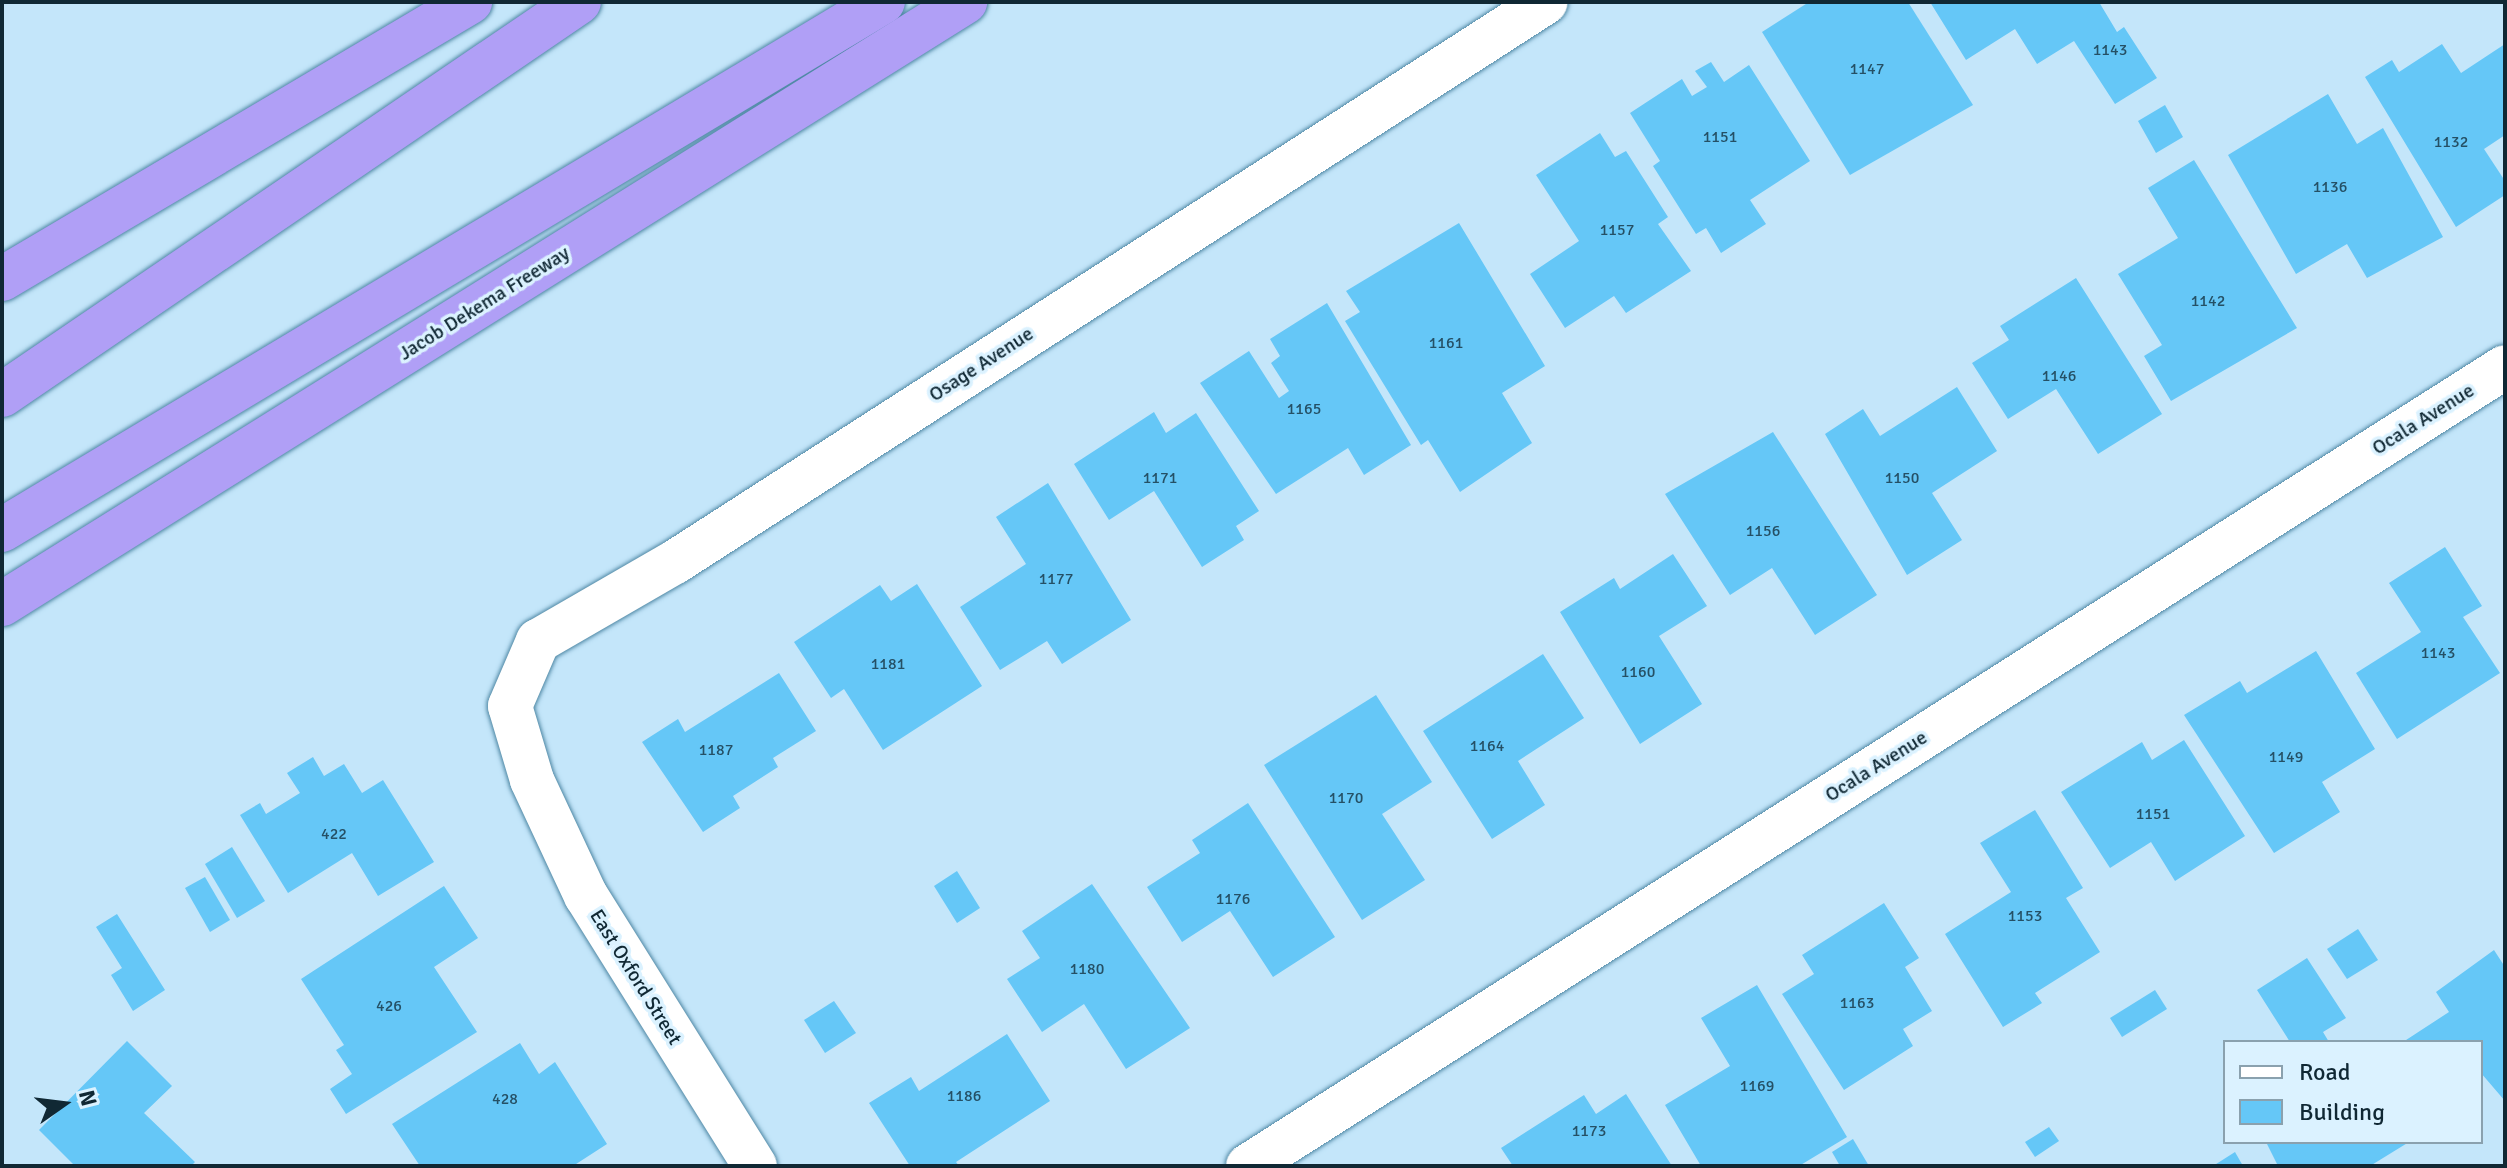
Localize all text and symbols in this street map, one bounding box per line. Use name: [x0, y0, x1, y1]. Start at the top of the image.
house number: 1143: [2093, 40, 2127, 60]
house number: 1147: [1850, 59, 1884, 79]
house number: 1151: [1703, 127, 1737, 147]
house number: 1132: [2434, 132, 2468, 152]
house number: 1136: [2313, 177, 2347, 197]
house number: 1157: [1600, 220, 1634, 240]
street label: Jacob Dekema Freeway: [394, 241, 574, 365]
house number: 1142: [2191, 291, 2225, 311]
street label: Osage Avenue: [924, 321, 1038, 407]
house number: 1161: [1429, 333, 1463, 353]
house number: 1146: [2042, 366, 2076, 386]
street label: Ocala Avenue: [2368, 378, 2478, 460]
house number: 1165: [1287, 399, 1321, 419]
house number: 1171: [1143, 468, 1177, 488]
house number: 1150: [1885, 468, 1919, 488]
house number: 1156: [1746, 521, 1780, 541]
house number: 1177: [1039, 569, 1073, 589]
house number: 1143: [2421, 643, 2455, 663]
house number: 1181: [871, 654, 905, 674]
house number: 1160: [1621, 662, 1655, 682]
street label: Ocala Avenue: [1821, 725, 1931, 807]
house number: 1164: [1470, 736, 1504, 756]
house number: 1187: [699, 740, 733, 760]
house number: 1149: [2269, 747, 2303, 767]
house number: 1170: [1329, 788, 1363, 808]
house number: 1151: [2136, 804, 2170, 824]
house number: 422: [321, 824, 347, 844]
house number: 1176: [1216, 889, 1250, 909]
street label: East Oxford Street: [585, 905, 687, 1049]
house number: 1153: [2008, 906, 2042, 926]
house number: 1180: [1070, 959, 1104, 979]
house number: 1163: [1840, 993, 1874, 1013]
house number: 426: [376, 996, 402, 1016]
legend: [2223, 1040, 2483, 1144]
text: Road: [2299, 1057, 2350, 1087]
north arrow: [24, 1064, 104, 1144]
house number: 1169: [1740, 1076, 1774, 1096]
house number: 1186: [947, 1086, 981, 1106]
text: N: [73, 1087, 103, 1109]
house number: 428: [492, 1089, 518, 1109]
text: Building: [2299, 1097, 2385, 1127]
house number: 1173: [1572, 1121, 1606, 1141]

